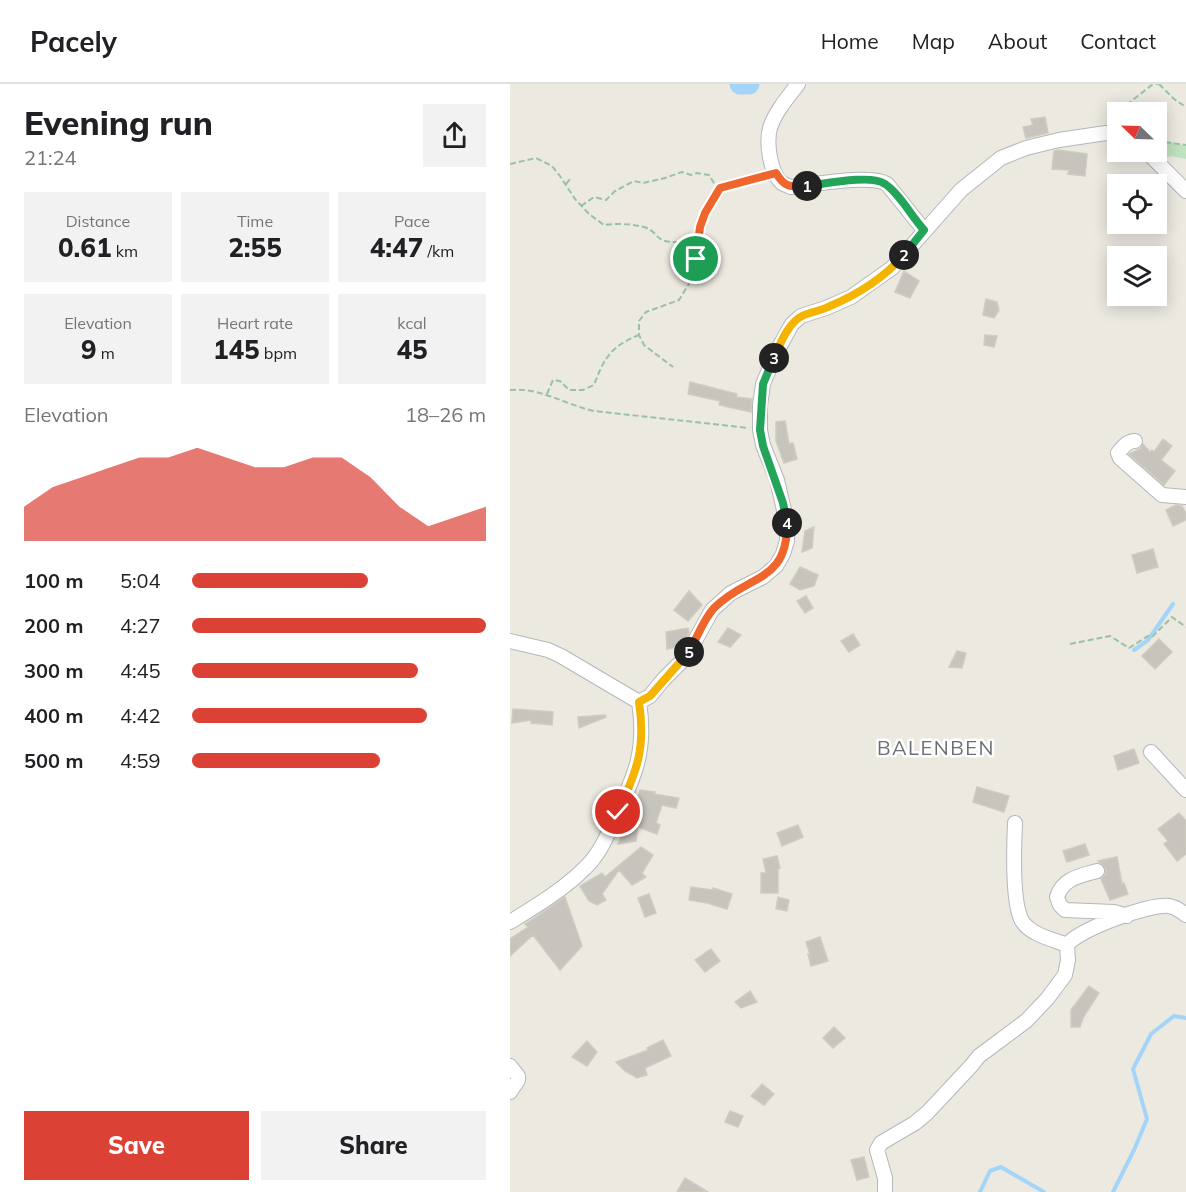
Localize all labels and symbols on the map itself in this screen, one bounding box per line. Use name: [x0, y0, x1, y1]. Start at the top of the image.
north arrow: [1107, 102, 1167, 162]
pin: 1: [792, 171, 822, 201]
pin: [670, 233, 721, 284]
pin: 2: [889, 240, 919, 270]
pin: 3: [759, 343, 789, 373]
pin: 4: [772, 508, 802, 538]
pin: 5: [674, 637, 704, 667]
district label: BALENBEN: [877, 735, 995, 760]
pin: [592, 786, 643, 837]

